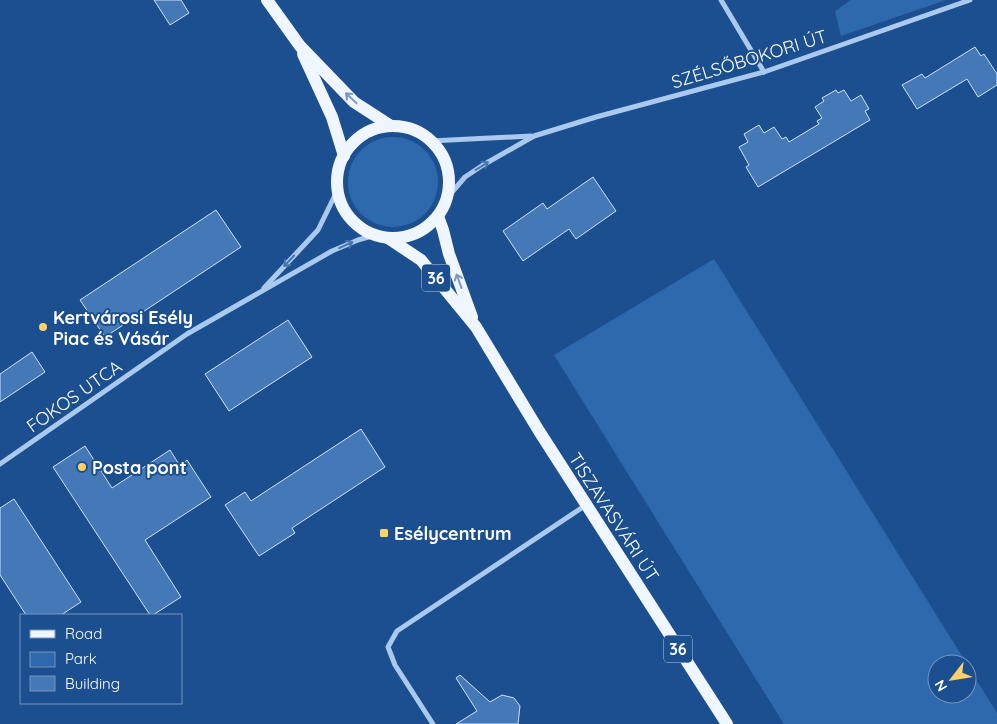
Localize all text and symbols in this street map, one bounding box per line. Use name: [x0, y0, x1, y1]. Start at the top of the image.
street label: SZÉLSŐBOKORI ÚT: [668, 24, 830, 94]
one-way arrow: [345, 92, 358, 104]
one-way arrow: [475, 160, 489, 170]
one-way arrow: [338, 240, 353, 249]
one-way arrow: [283, 254, 295, 267]
road number: 36: [422, 264, 450, 292]
one-way arrow: [454, 274, 463, 289]
place label: Kertvárosi Esély Piac és Vásár: [53, 306, 193, 350]
marker: Kertvárosi Esély Piac és Vásár: [37, 321, 49, 333]
street label: FOKOS UTCA: [22, 355, 126, 437]
street label: TISZAVASVÁRI ÚT: [564, 448, 664, 586]
place label: Posta pont: [92, 456, 187, 479]
marker: Posta pont: [76, 461, 88, 473]
place label: Esélycentrum: [394, 522, 512, 545]
marker: Esélycentrum: [378, 527, 390, 539]
legend: [20, 614, 182, 704]
text: Road: [65, 624, 102, 643]
road number: 36: [664, 636, 692, 662]
text: Park: [65, 649, 97, 668]
north arrow: [927, 654, 977, 704]
text: Building: [65, 674, 120, 693]
text: N: [930, 677, 951, 695]

